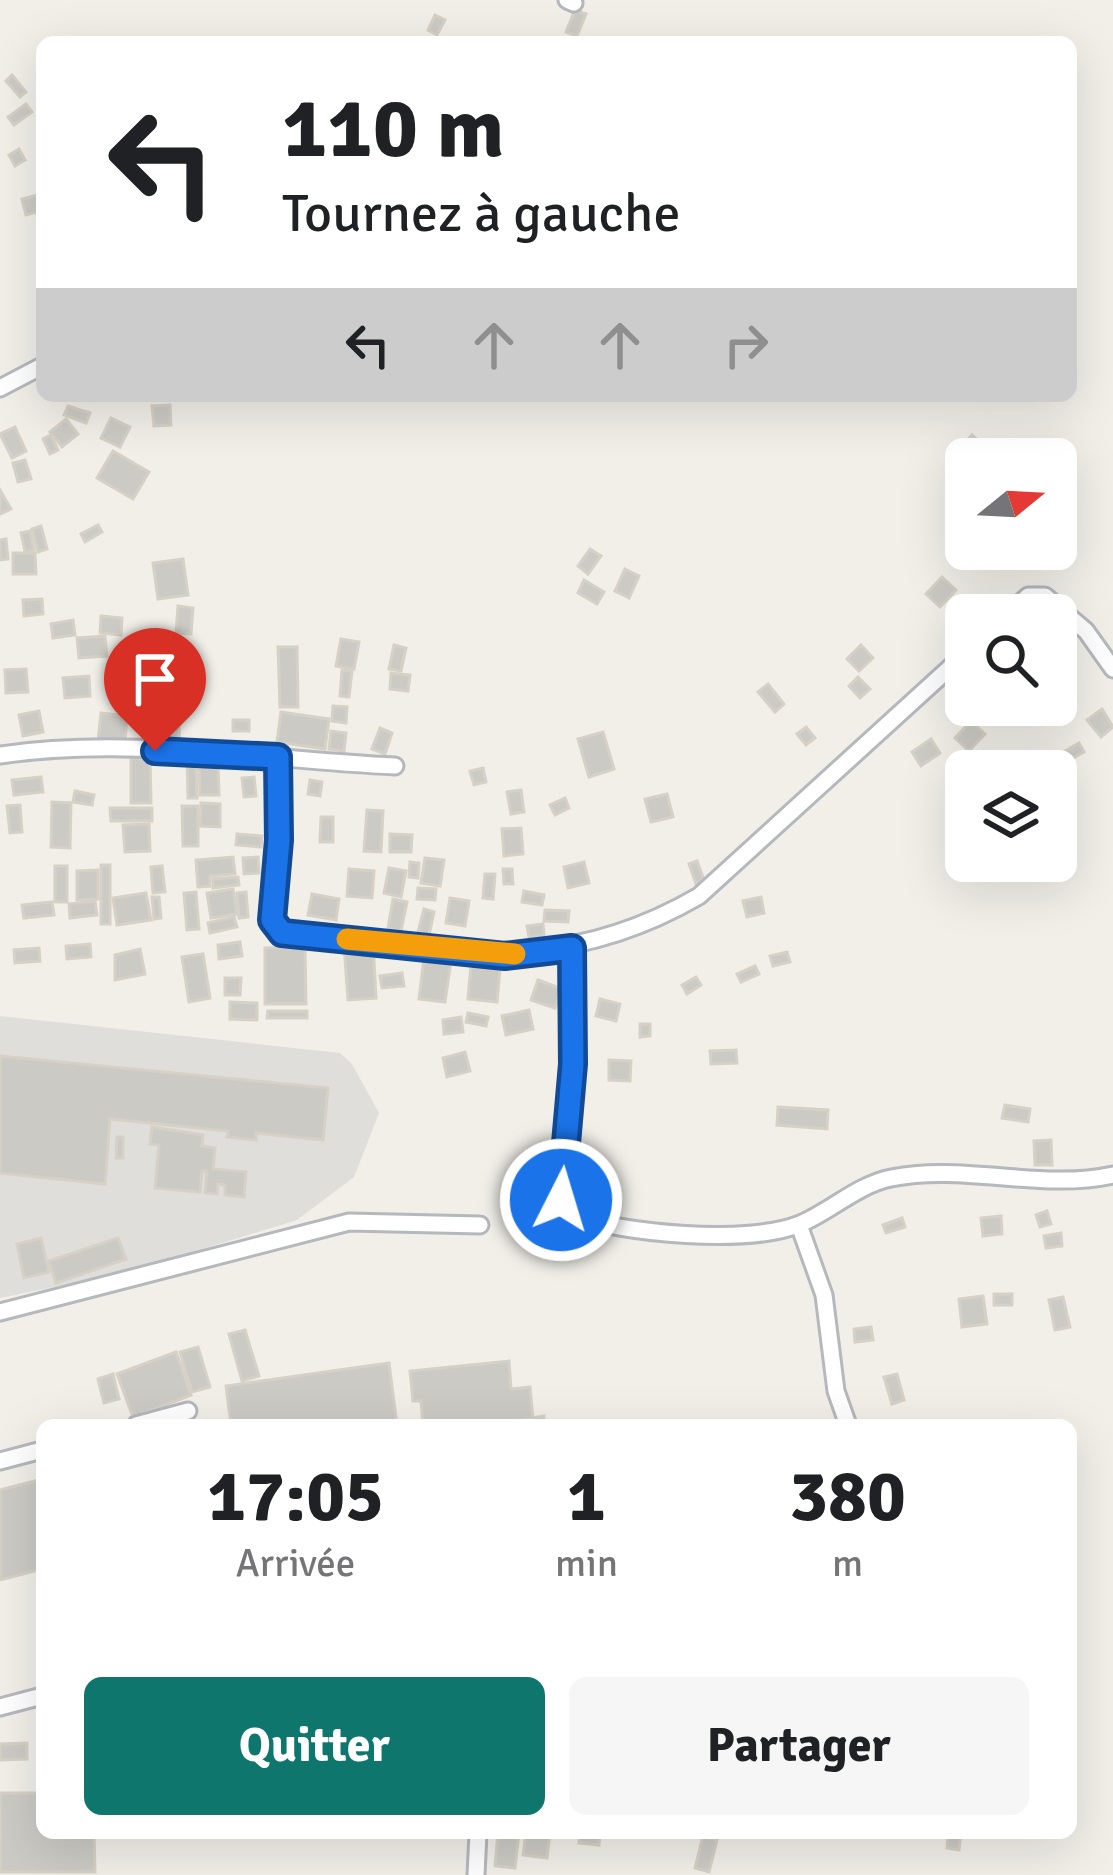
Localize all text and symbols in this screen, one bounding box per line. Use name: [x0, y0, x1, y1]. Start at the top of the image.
text: 110 m: [282, 77, 504, 181]
icon: left: [84, 84, 240, 240]
text: Tournez à gauche: [282, 180, 680, 247]
icon: left: [335, 312, 401, 378]
icon: ahead: [461, 312, 527, 378]
icon: ahead: [587, 312, 653, 378]
icon: right: [713, 312, 779, 378]
north arrow: [945, 438, 1077, 570]
map controls: [945, 438, 1077, 882]
button: search: [945, 594, 1077, 726]
pin: [104, 628, 206, 751]
icon: arrive: [122, 646, 188, 712]
button: layers: [945, 750, 1077, 882]
position arrow: [498, 1137, 624, 1263]
text: 17:05: [207, 1452, 384, 1541]
text: 1: [567, 1452, 606, 1541]
text: 380: [789, 1452, 906, 1541]
text: Arrivée: [236, 1539, 355, 1587]
text: min: [555, 1539, 618, 1587]
text: m: [832, 1539, 863, 1587]
button: Quitter: [84, 1677, 545, 1815]
button: Partager: [569, 1677, 1029, 1815]

